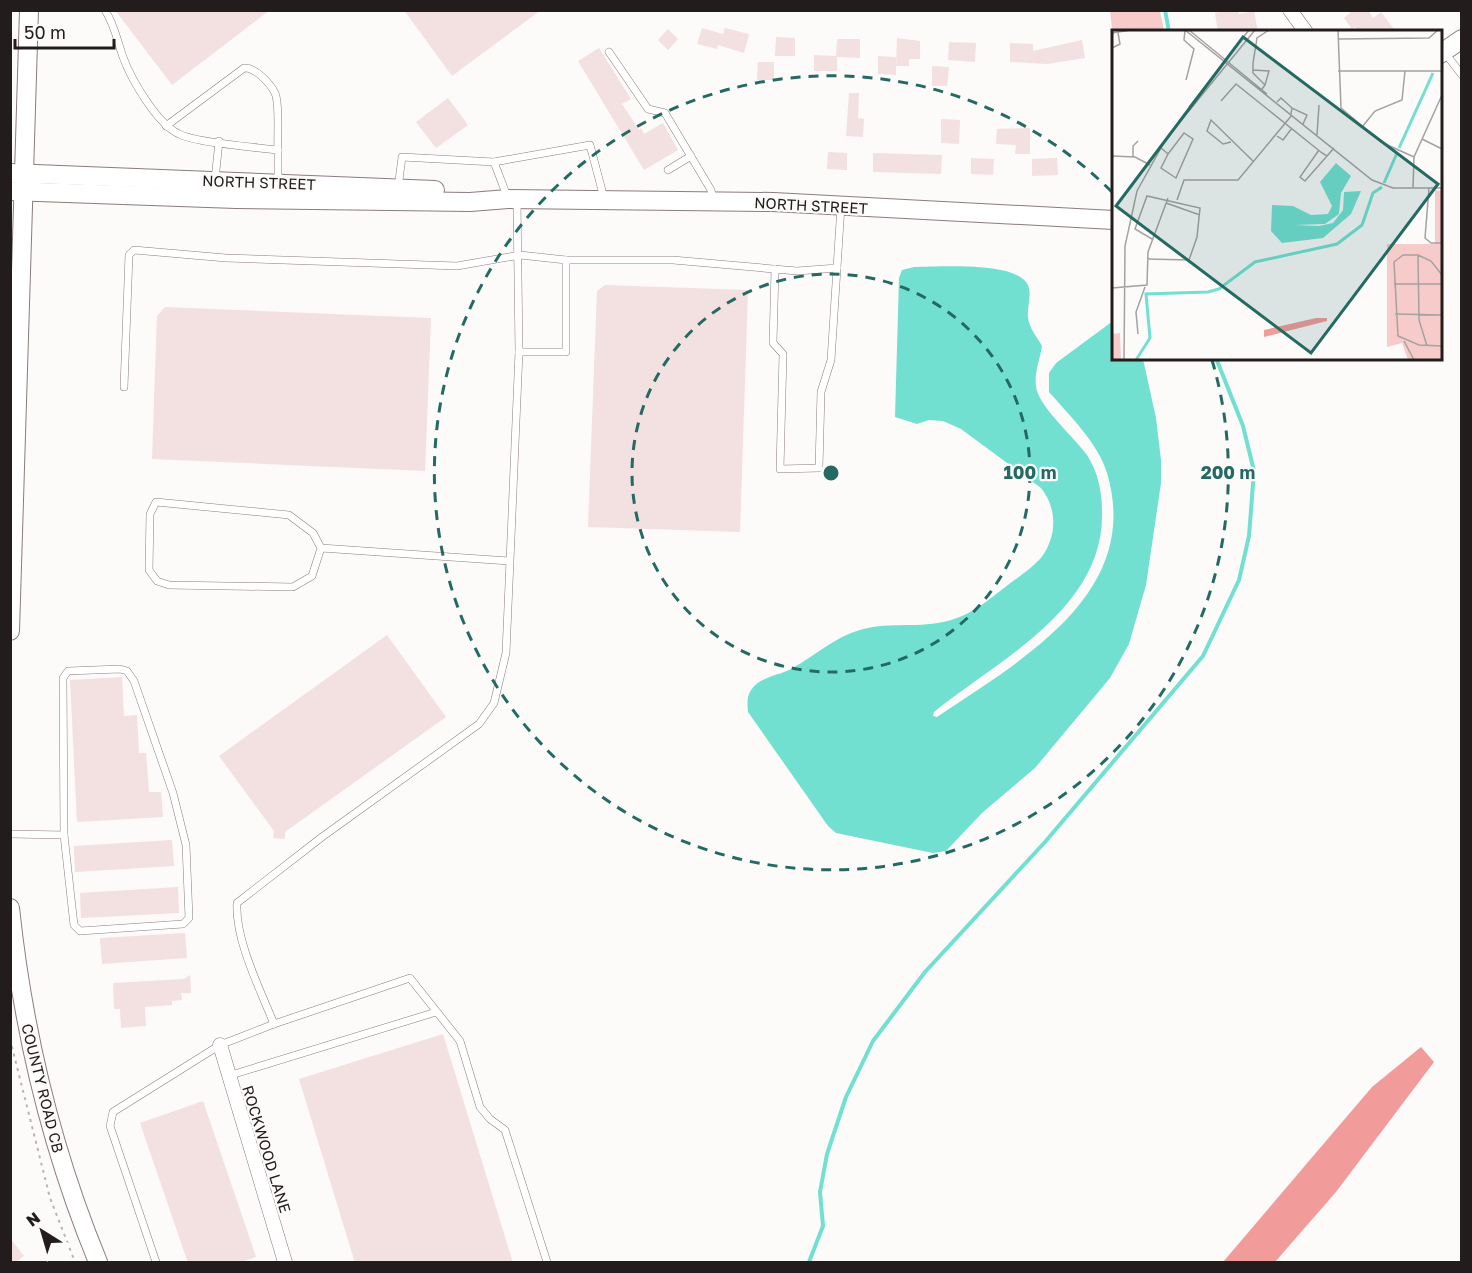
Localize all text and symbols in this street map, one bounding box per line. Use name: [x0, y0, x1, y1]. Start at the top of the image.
scale bar: [15, 12, 114, 50]
text: 50 m: [24, 21, 66, 43]
inset map: [1112, 30, 1442, 360]
street label: NORTH STREET: [202, 171, 316, 193]
street label: NORTH STREET: [754, 193, 868, 217]
text: 100 m: [1004, 461, 1056, 483]
text: 200 m: [1201, 461, 1255, 483]
centre of rings: [821, 463, 841, 483]
street label: COUNTY ROAD CB: [18, 1022, 68, 1154]
street label: ROCKWOOD LANE: [239, 1083, 295, 1215]
north arrow: [12, 1201, 72, 1261]
text: N: [22, 1207, 44, 1231]

